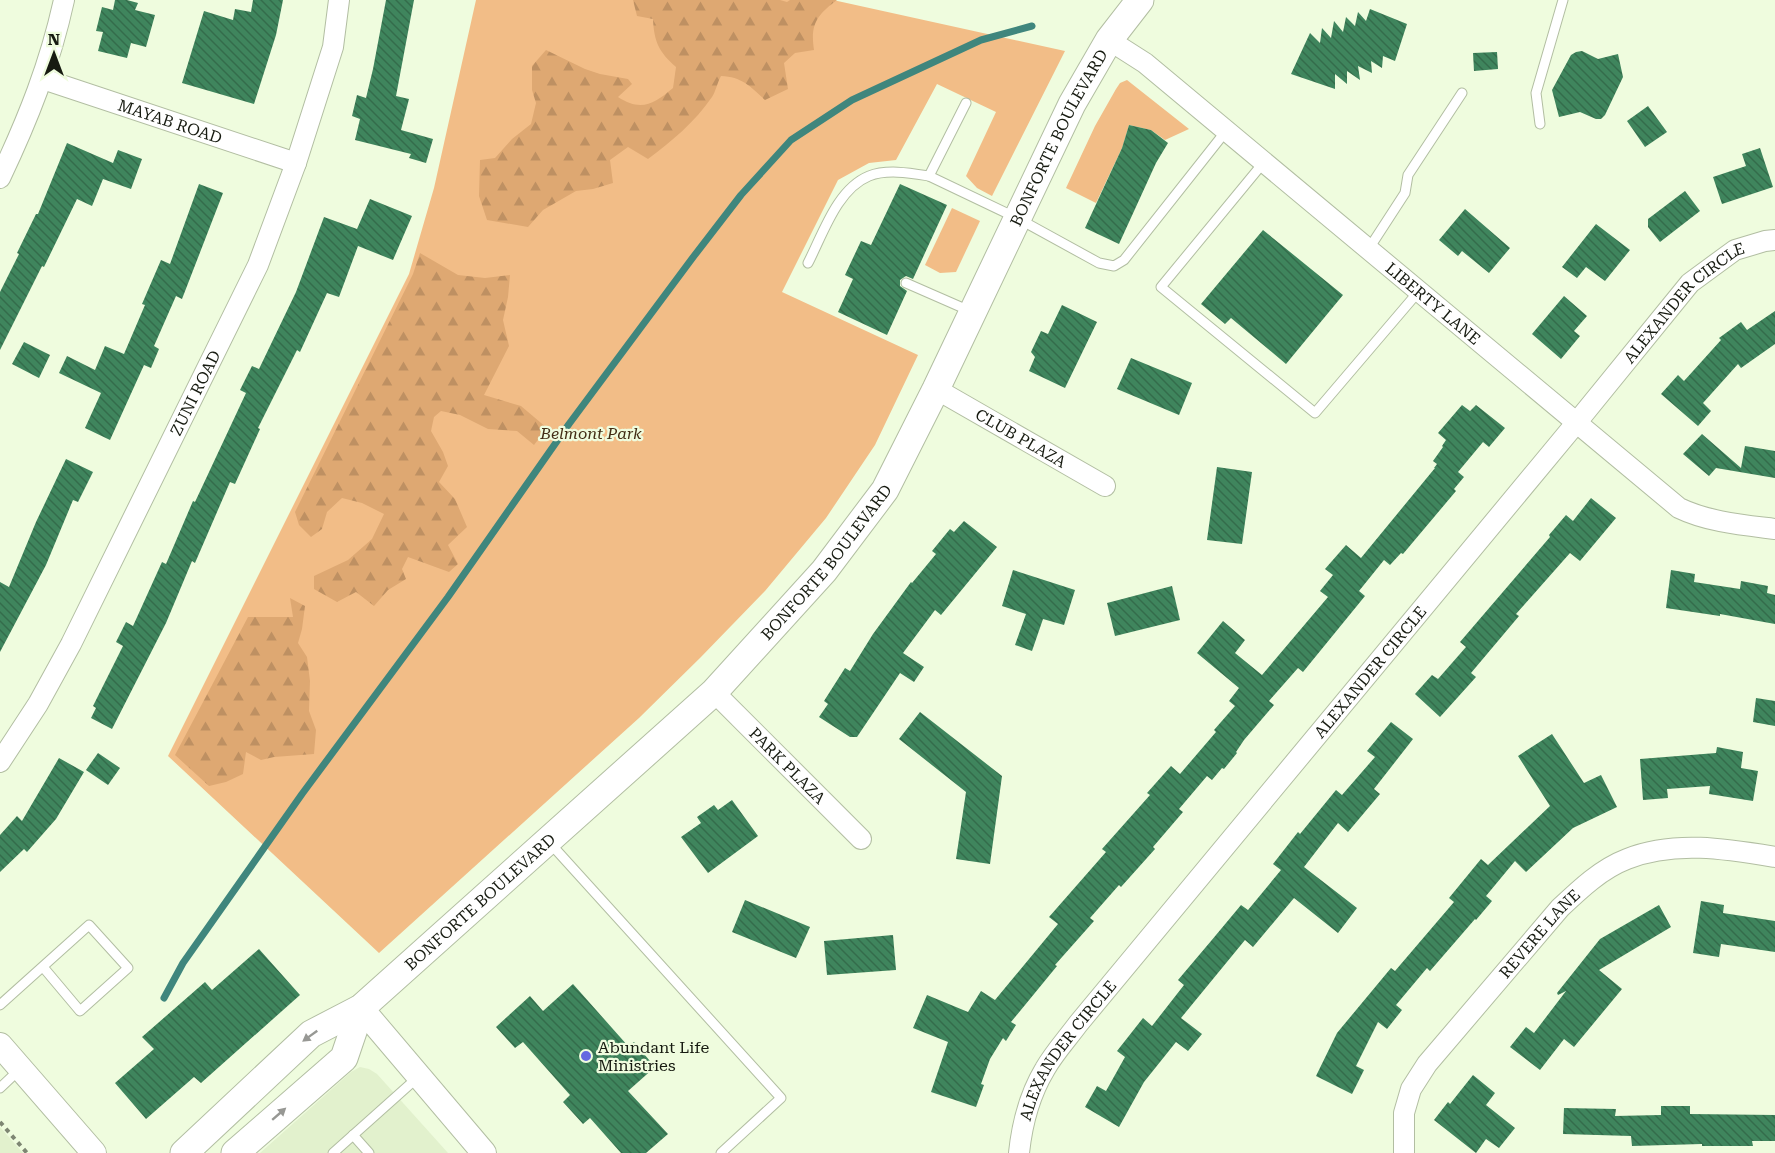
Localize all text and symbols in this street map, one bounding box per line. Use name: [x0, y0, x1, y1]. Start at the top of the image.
north arrow: [24, 24, 84, 84]
text: N: [48, 30, 60, 49]
street label: BONFORTE BOULEVARD: [1006, 46, 1111, 229]
street label: MAYAB ROAD: [116, 95, 225, 147]
street label: ALEXANDER CIRCLE: [1619, 238, 1747, 367]
street label: LIBERTY LANE: [1382, 258, 1485, 348]
street label: ZUNI ROAD: [166, 347, 224, 439]
street label: CLUB PLAZA: [972, 404, 1070, 472]
park label: Belmont Park: [539, 424, 642, 443]
street label: BONFORTE BOULEVARD: [757, 481, 895, 644]
street label: ALEXANDER CIRCLE: [1310, 602, 1430, 741]
street label: PARK PLAZA: [745, 723, 830, 808]
street label: BONFORTE BOULEVARD: [401, 829, 559, 974]
street label: REVERE LANE: [1495, 885, 1584, 982]
street label: ALEXANDER CIRCLE: [1015, 976, 1120, 1123]
one-way arrow: [303, 1030, 319, 1042]
place label: Abundant Life Ministries: [598, 1038, 709, 1075]
marker: Abundant Life Ministries: [579, 1049, 593, 1063]
one-way arrow: [271, 1108, 287, 1121]

